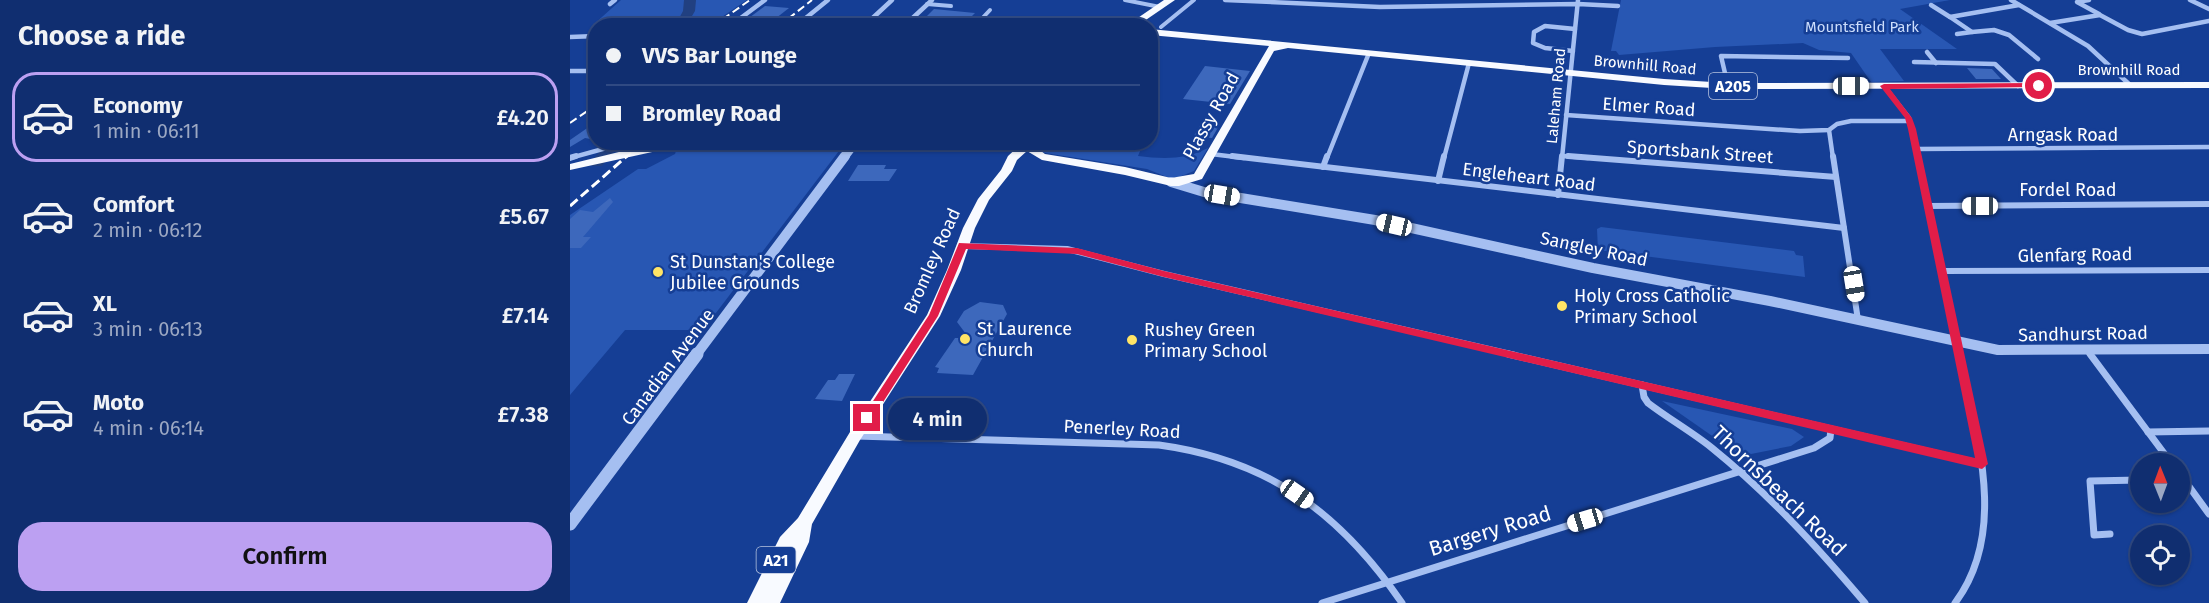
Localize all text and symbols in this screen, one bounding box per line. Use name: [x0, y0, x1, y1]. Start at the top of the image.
park label: Mountsfield Park: [1805, 18, 1919, 36]
text: Choose a ride: [18, 20, 185, 52]
text: VVS Bar Lounge: [642, 42, 797, 69]
street label: Laleham Road: [1543, 47, 1569, 145]
street label: Brownhill Road: [1593, 52, 1697, 78]
street label: Brownhill Road: [2077, 61, 2181, 79]
street label: Plassy Road: [1178, 68, 1244, 164]
route start: [2025, 72, 2052, 99]
road number: A205: [1709, 73, 1757, 99]
car: [1833, 77, 1869, 95]
icon: car: [21, 90, 75, 144]
text: Economy: [93, 92, 182, 119]
street label: Elmer Road: [1602, 93, 1696, 121]
text: Bromley Road: [642, 100, 781, 127]
text: £4.20: [496, 104, 549, 131]
text: 1 min · 06:11: [93, 119, 200, 143]
street label: Arngask Road: [2008, 124, 2118, 146]
street label: Sportsbank Street: [1626, 136, 1774, 168]
street label: Engleheart Road: [1461, 158, 1597, 196]
street label: Fordel Road: [2019, 179, 2117, 201]
car: [1203, 183, 1241, 207]
icon: car: [21, 189, 75, 243]
text: Comfort: [93, 191, 174, 218]
car: [1962, 197, 1998, 215]
text: £5.67: [499, 203, 549, 230]
street label: Bromley Road: [899, 205, 965, 317]
car: [1374, 212, 1414, 238]
text: 2 min · 06:12: [93, 218, 202, 242]
street label: Sangley Road: [1538, 227, 1650, 271]
street label: Glenfarg Road: [2017, 243, 2133, 267]
place label: St Dunstan's College Jubilee Grounds: [670, 251, 835, 294]
marker: St Dunstan's College Jubilee Grounds: [651, 265, 665, 279]
car: [1842, 265, 1866, 303]
place label: Holy Cross Catholic Primary School: [1574, 285, 1730, 328]
icon: car: [21, 288, 75, 342]
text: XL: [93, 290, 117, 317]
marker: Holy Cross Catholic Primary School: [1555, 299, 1569, 313]
text: £7.14: [502, 302, 549, 329]
street label: Canadian Avenue: [617, 304, 719, 430]
text: 3 min · 06:13: [93, 317, 203, 341]
place label: St Laurence Church: [977, 318, 1072, 361]
place label: Rushey Green Primary School: [1144, 319, 1267, 362]
street label: Sandhurst Road: [2018, 322, 2148, 346]
marker: St Laurence Church: [958, 332, 972, 346]
marker: Rushey Green Primary School: [1125, 333, 1139, 347]
icon: car: [21, 387, 75, 441]
text: Moto: [93, 389, 144, 416]
callout: 4 min: [888, 397, 987, 439]
text: £7.38: [498, 401, 549, 428]
route end: [853, 404, 880, 431]
text: 4 min: [912, 407, 963, 431]
street label: Penerley Road: [1063, 415, 1181, 443]
text: 4 min · 06:14: [93, 416, 204, 440]
street label: Thornsbeach Road: [1706, 420, 1852, 562]
north arrow: [2130, 453, 2190, 513]
map controls: [2130, 453, 2190, 585]
car: [1277, 476, 1317, 512]
street label: Bargery Road: [1426, 500, 1554, 562]
car: [1565, 506, 1605, 534]
button: Confirm: [18, 522, 552, 591]
button: locate: [2130, 525, 2190, 585]
road number: A21: [756, 547, 796, 573]

